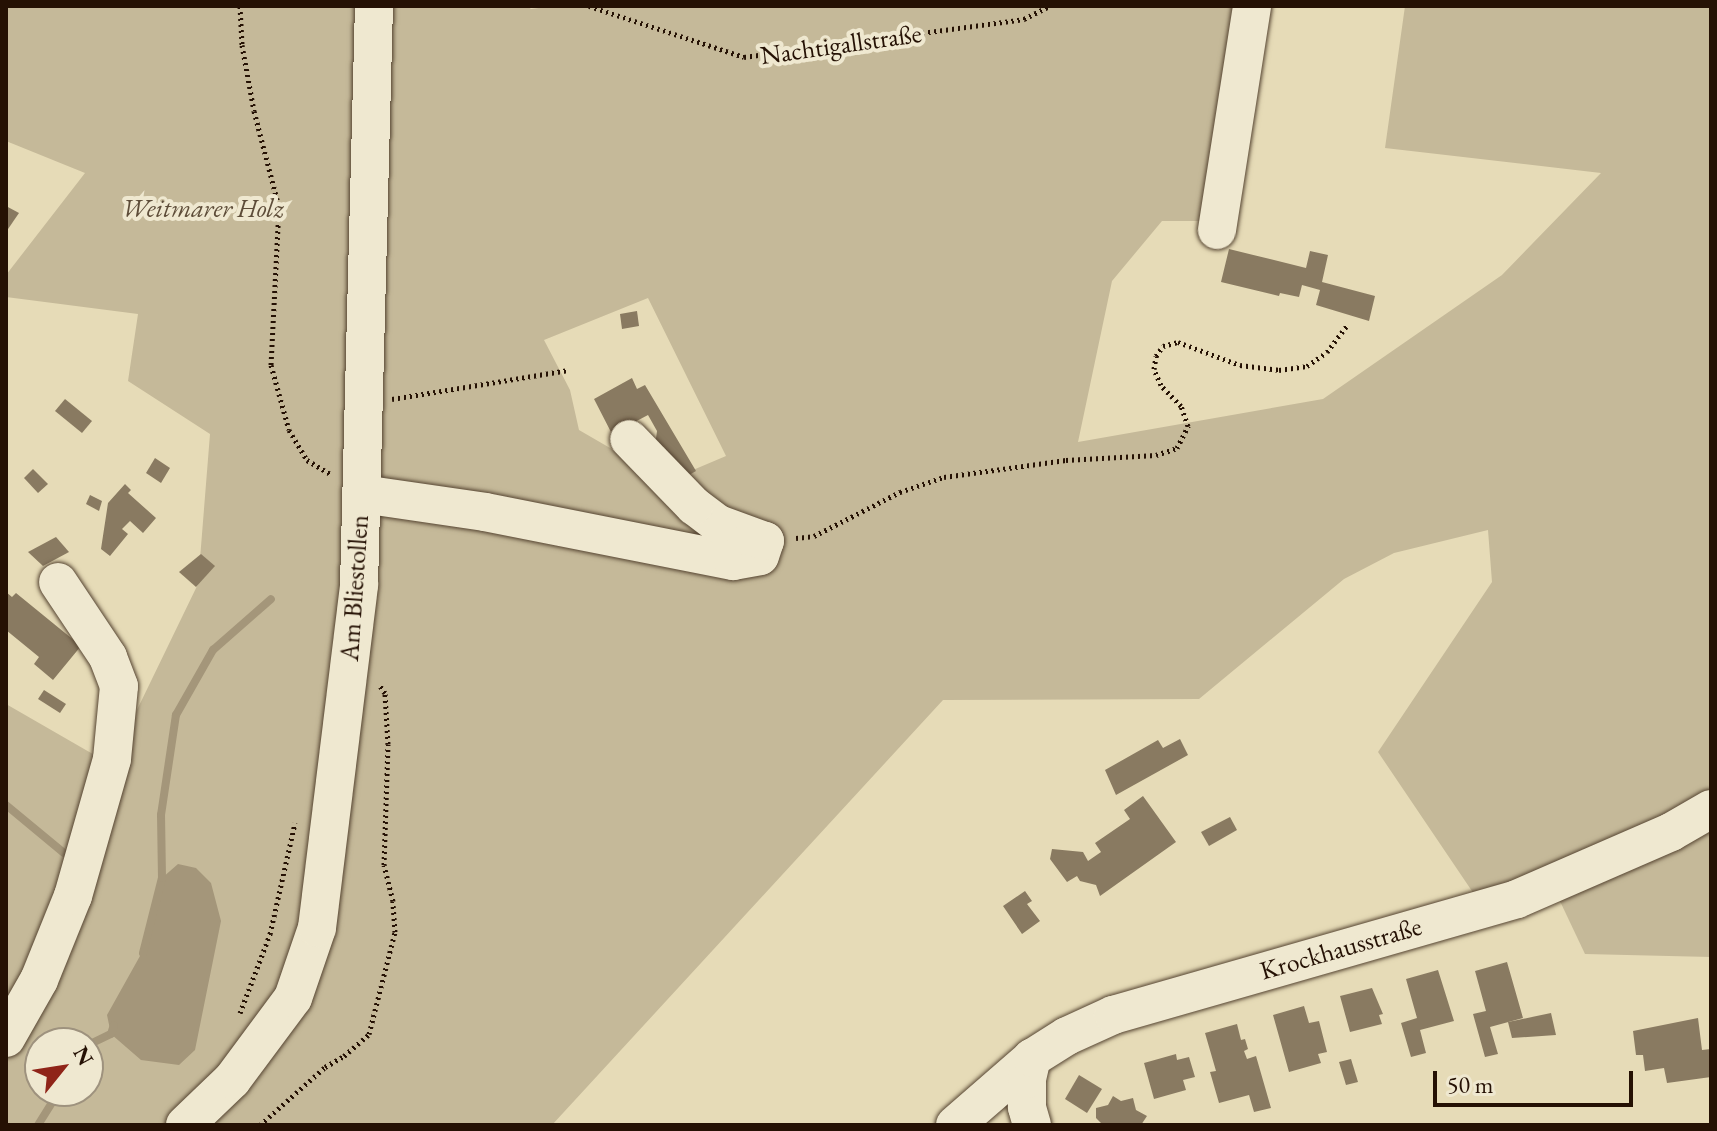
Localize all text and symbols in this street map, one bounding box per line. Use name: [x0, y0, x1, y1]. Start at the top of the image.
street label: Nachtigallstraße: [758, 18, 924, 72]
park label: Weitmarer Holz: [122, 193, 284, 225]
street label: Am Bliestollen: [334, 514, 376, 662]
street label: Krockhausstraße: [1257, 911, 1425, 987]
north arrow: [24, 1027, 104, 1107]
text: N: [66, 1041, 100, 1071]
scale bar: [1437, 1055, 1637, 1105]
text: 50 m: [1447, 1069, 1494, 1100]

